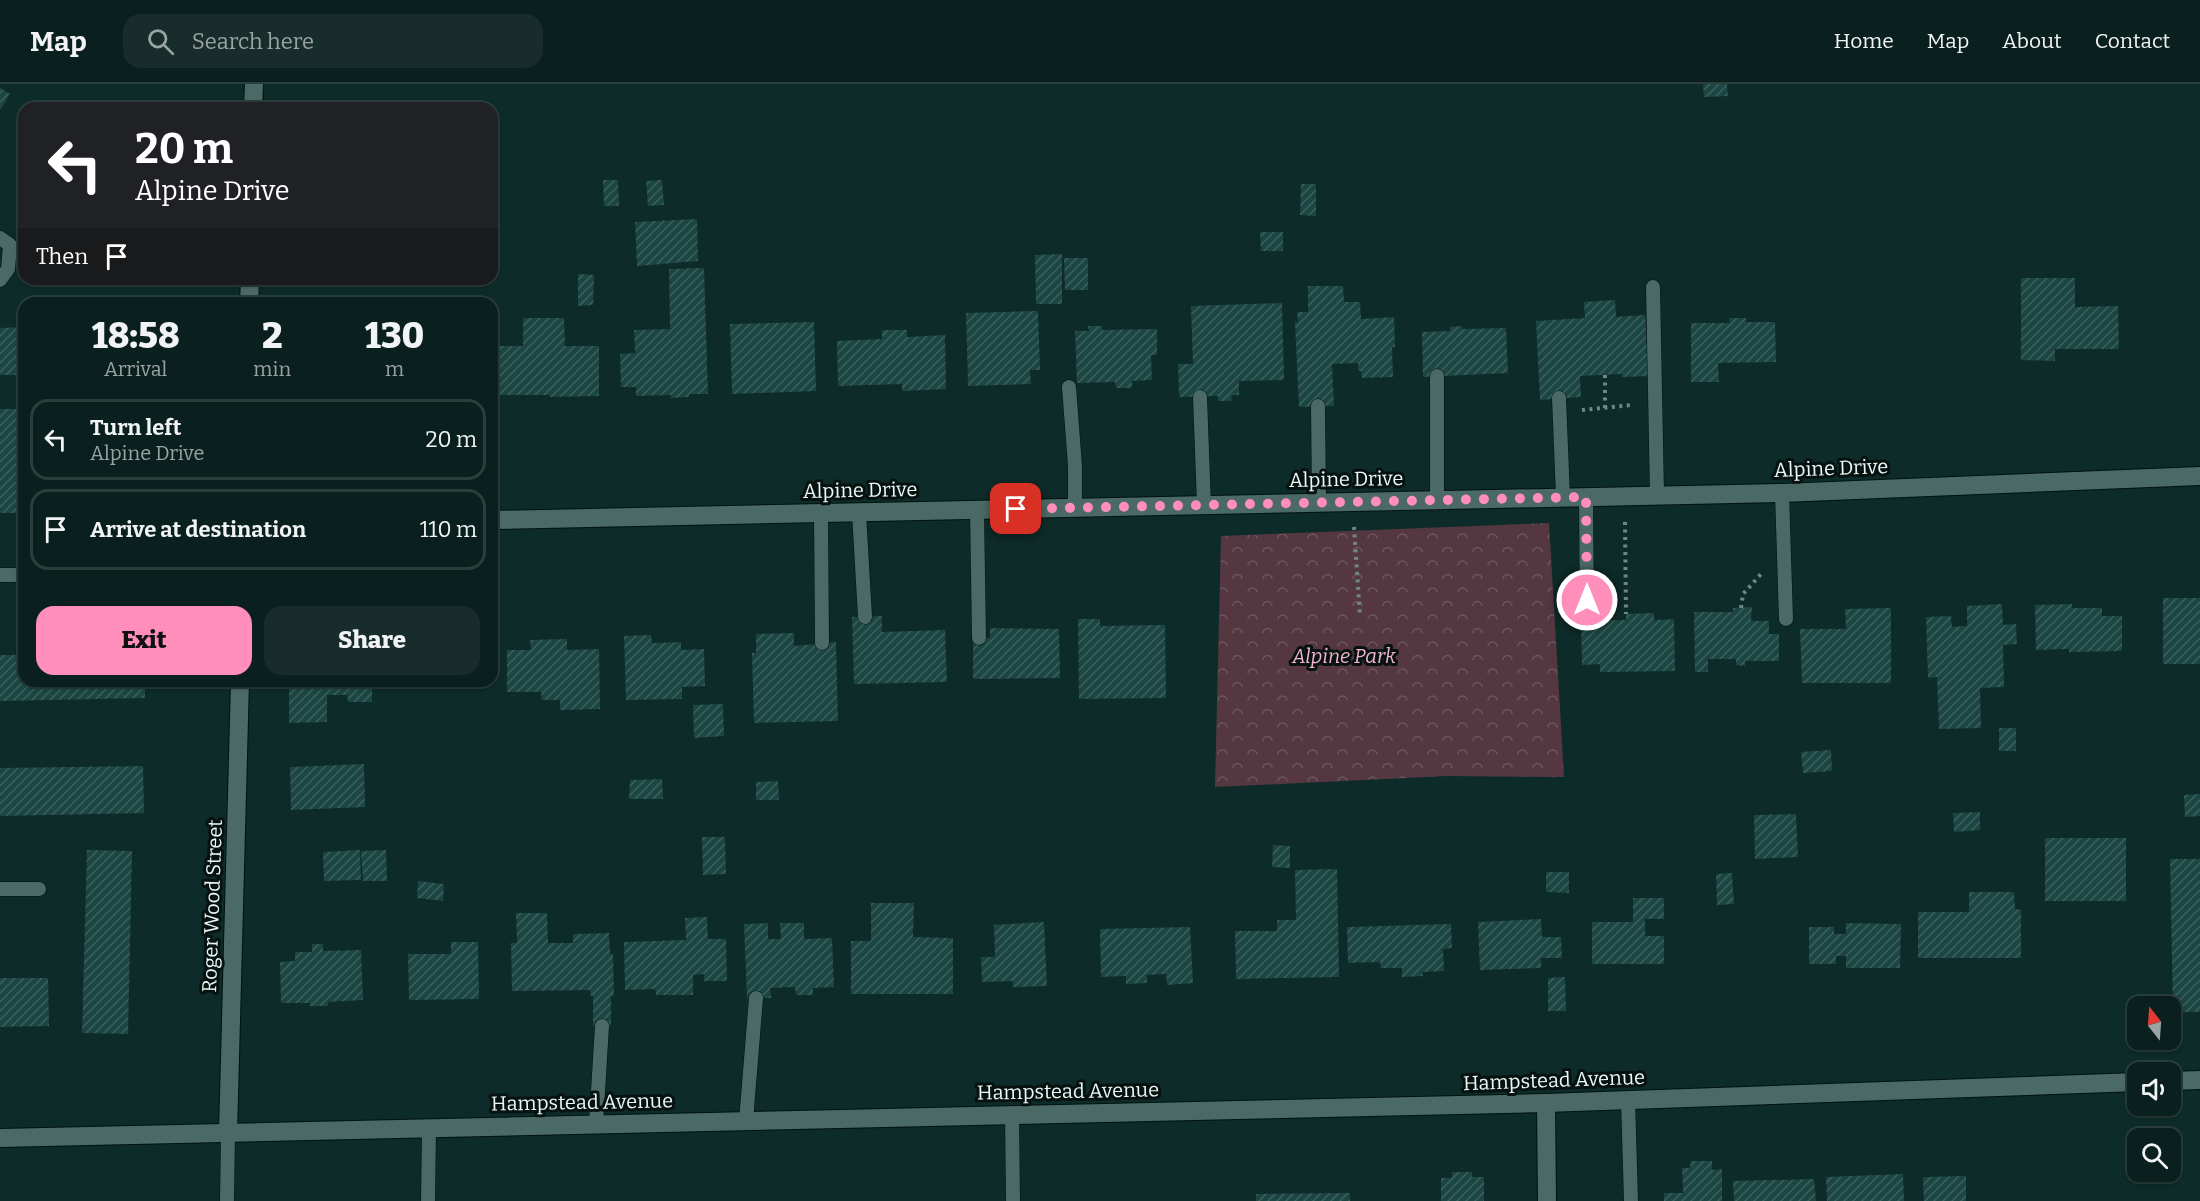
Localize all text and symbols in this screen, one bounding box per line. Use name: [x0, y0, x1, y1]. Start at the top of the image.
search box: [123, 14, 543, 68]
text: Map: [30, 25, 87, 58]
icon: search: [144, 25, 177, 58]
text: Search here: [192, 28, 314, 55]
text: Home: [1834, 28, 1894, 54]
text: Map: [1927, 28, 1969, 54]
text: About: [2002, 28, 2062, 54]
text: Contact: [2095, 28, 2170, 54]
text: 20 m: [135, 124, 233, 174]
icon: left: [36, 126, 114, 204]
text: Alpine Drive: [135, 175, 290, 207]
icon: arrive: [100, 240, 133, 273]
text: Then: [36, 243, 88, 270]
text: 18:58: [92, 314, 180, 358]
text: 2: [262, 314, 283, 358]
text: 130: [365, 314, 424, 358]
text: Arrival: [104, 357, 167, 381]
text: min: [253, 357, 291, 381]
text: m: [385, 357, 404, 381]
text: Turn left: [90, 414, 182, 441]
icon: left: [39, 423, 72, 456]
text: 20 m: [426, 426, 477, 453]
text: Alpine Drive: [90, 441, 204, 465]
street label: Alpine Drive: [1773, 454, 1889, 482]
street label: Alpine Drive: [1289, 466, 1403, 492]
street label: Alpine Drive: [803, 477, 917, 503]
pin: [990, 483, 1041, 534]
icon: arrive: [999, 492, 1032, 525]
icon: arrive: [39, 513, 72, 546]
text: Arrive at destination: [90, 516, 306, 543]
text: 110 m: [420, 516, 477, 543]
position arrow: [1555, 568, 1619, 632]
button: Exit: [36, 606, 252, 675]
button: Share: [264, 606, 480, 675]
park label: Alpine Park: [1291, 644, 1396, 668]
street label: Roger Wood Street: [197, 819, 227, 993]
north arrow: [2127, 996, 2181, 1050]
map controls: [2127, 996, 2181, 1182]
button: sound: [2127, 1062, 2181, 1116]
street label: Hampstead Avenue: [1463, 1065, 1645, 1095]
street label: Hampstead Avenue: [977, 1077, 1159, 1105]
street label: Hampstead Avenue: [491, 1088, 673, 1116]
button: search: [2127, 1128, 2181, 1182]

